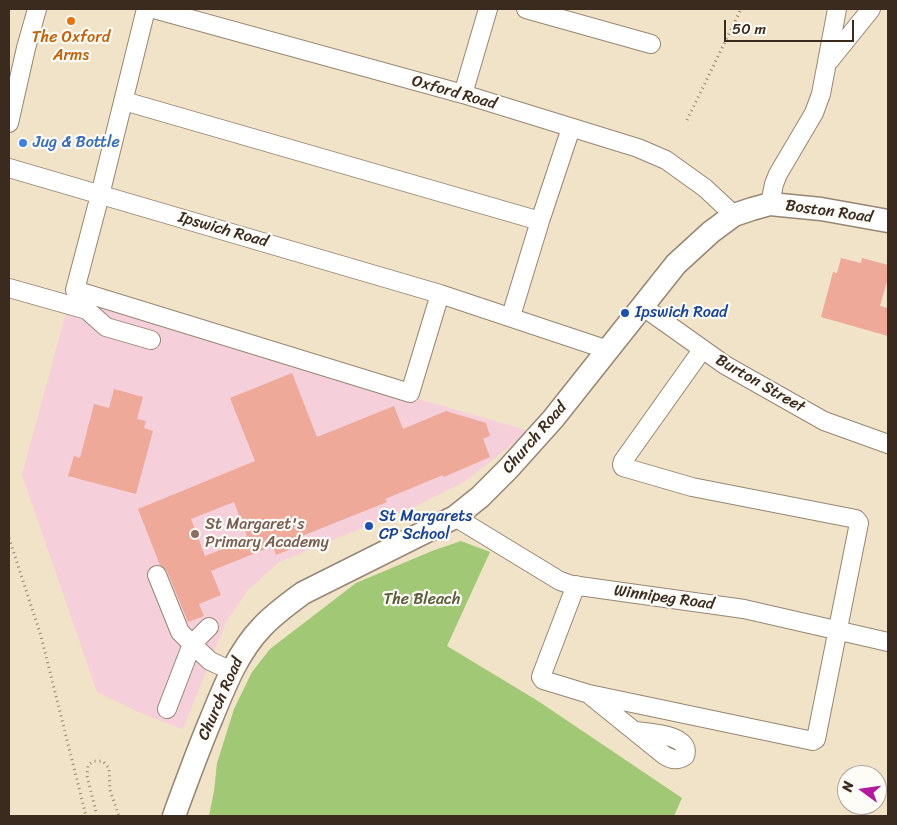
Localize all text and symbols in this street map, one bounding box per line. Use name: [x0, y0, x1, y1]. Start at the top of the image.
scale bar: [727, 10, 857, 42]
marker: The Oxford Arms: [65, 15, 77, 27]
text: 50 m: [732, 16, 766, 42]
place label: The Oxford Arms: [32, 28, 110, 66]
street label: Oxford Road: [410, 72, 498, 114]
place label: Jug & Bottle: [33, 133, 120, 153]
marker: Jug & Bottle: [17, 137, 29, 149]
street label: Boston Road: [784, 196, 874, 228]
street label: Ipswich Road: [176, 208, 270, 252]
place label: Ipswich Road: [635, 303, 727, 323]
marker: Ipswich Road: [619, 307, 631, 319]
street label: Burton Street: [712, 351, 808, 417]
street label: Church Road: [499, 398, 571, 478]
place label: St Margarets CP School: [379, 507, 473, 545]
place label: St Margaret's Primary Academy: [205, 515, 329, 553]
marker: St Margarets CP School: [363, 520, 375, 532]
marker: St Margaret's Primary Academy: [189, 528, 201, 540]
street label: Winnipeg Road: [613, 581, 715, 615]
park label: The Bleach: [384, 590, 460, 610]
street label: Church Road: [194, 655, 248, 743]
north arrow: [837, 765, 887, 815]
text: N: [835, 779, 861, 794]

